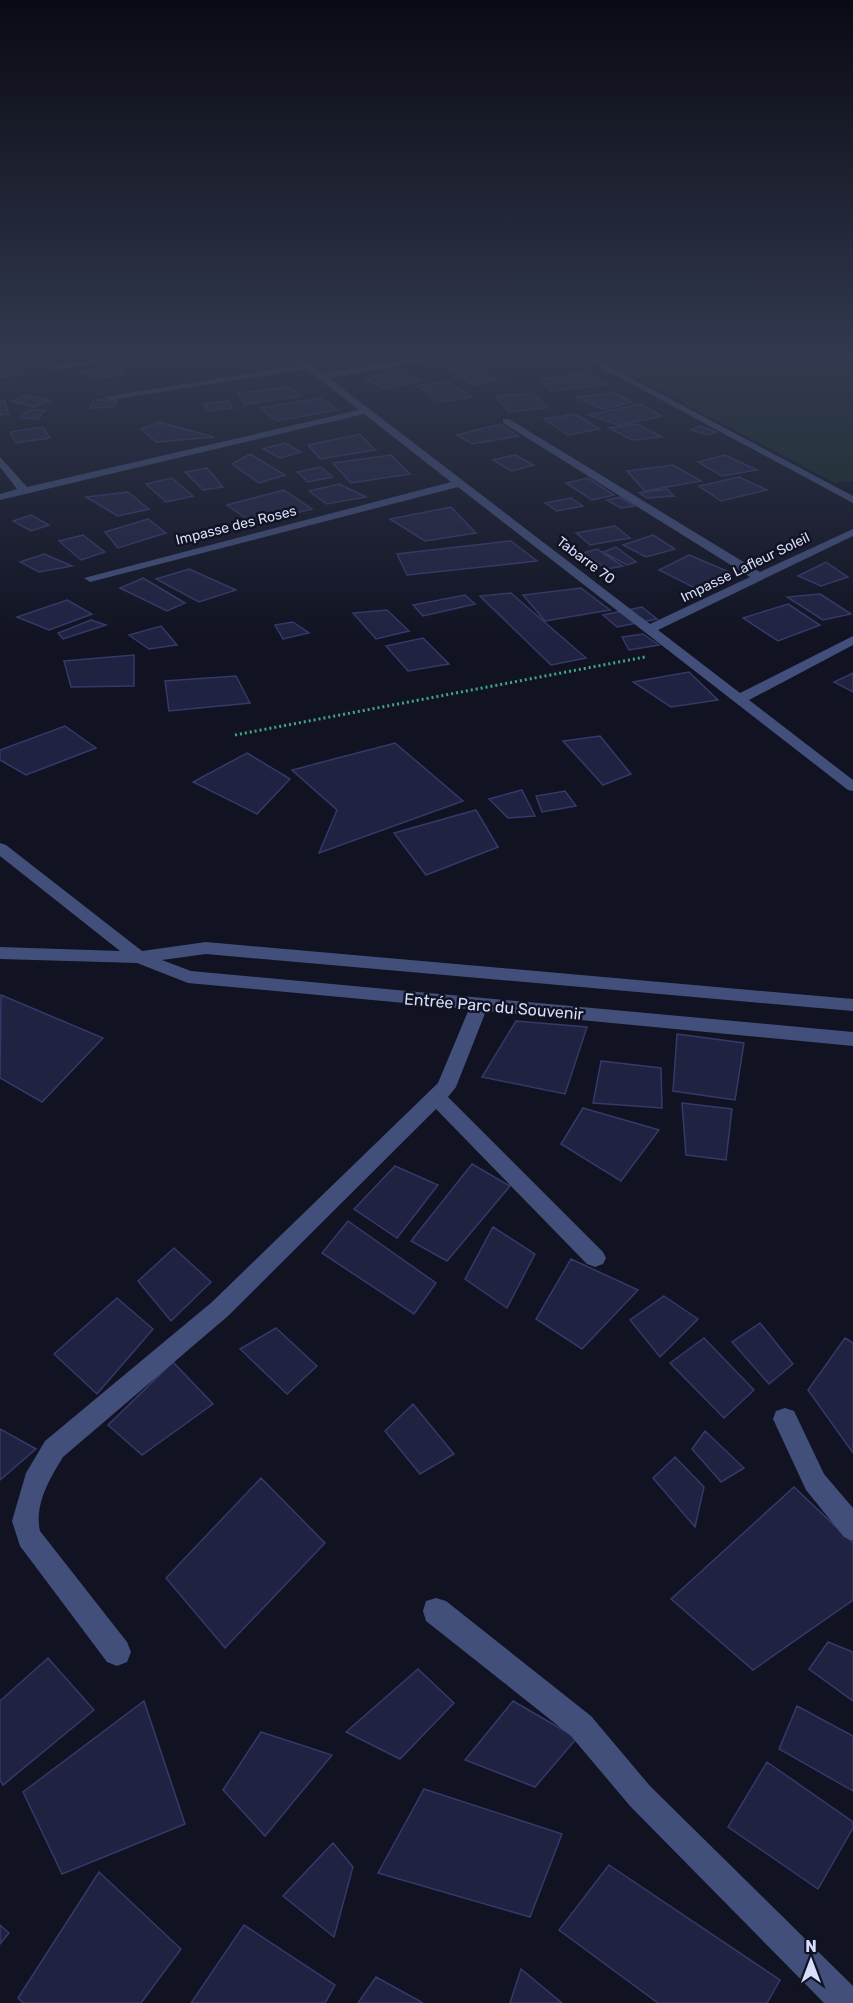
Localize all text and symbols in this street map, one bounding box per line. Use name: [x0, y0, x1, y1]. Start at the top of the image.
street label: Impasse des Roses: [174, 502, 298, 549]
street label: Impasse Lafleur Soleil: [678, 529, 812, 606]
street label: Tabarre 70: [553, 533, 618, 588]
street label: Entrée Parc du Souvenir: [404, 989, 584, 1024]
north arrow: [781, 1931, 841, 1991]
text: N: [805, 1937, 817, 1956]

